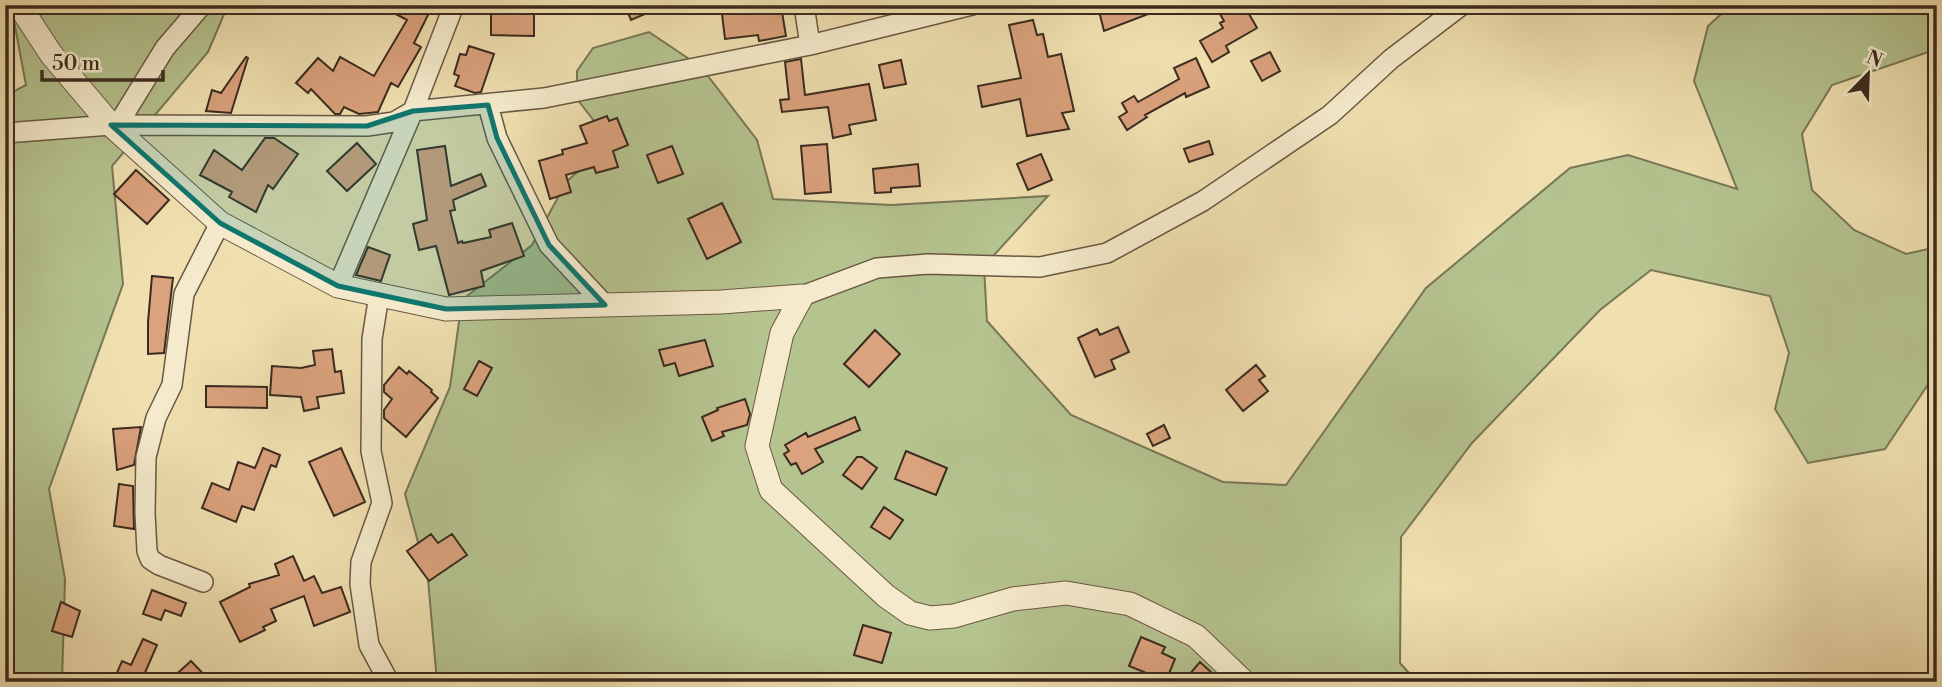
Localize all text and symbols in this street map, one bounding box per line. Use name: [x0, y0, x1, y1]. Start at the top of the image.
scale bar: [42, 38, 163, 82]
north arrow: [1834, 38, 1904, 108]
text: N: [1863, 45, 1886, 73]
text: 50 m: [52, 51, 100, 77]

